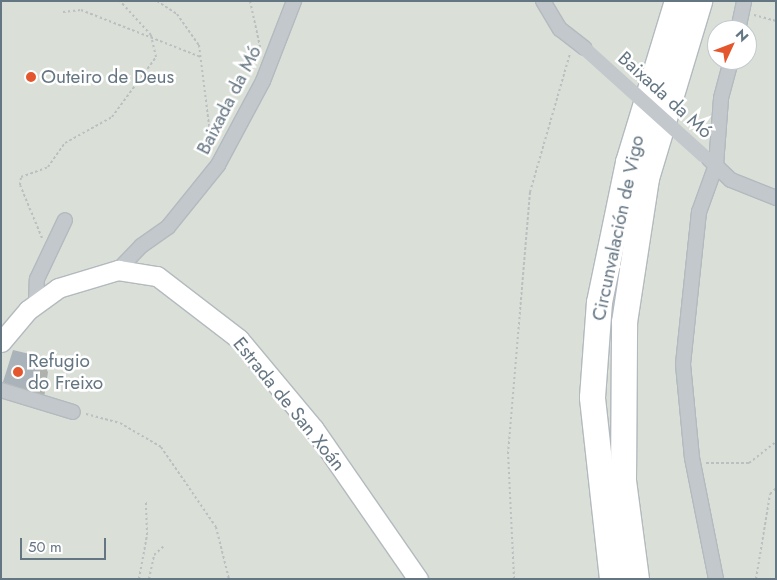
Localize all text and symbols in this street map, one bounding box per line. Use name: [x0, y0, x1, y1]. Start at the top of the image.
north arrow: [707, 20, 757, 70]
text: N: [731, 25, 753, 46]
street label: Baixada da Mó: [192, 42, 266, 158]
street label: Baixada da Mó: [613, 47, 717, 143]
place label: Outeiro de Deus: [41, 66, 174, 88]
marker: Outeiro de Deus: [25, 71, 37, 83]
street label: Circunvalación de Vigo: [587, 133, 649, 323]
street label: Estrada de San Xoán: [228, 333, 350, 475]
place label: Refugio do Freixo: [28, 350, 103, 394]
marker: Refugio do Freixo: [12, 366, 24, 378]
scale bar: [22, 528, 109, 560]
text: 50 m: [28, 536, 62, 558]

